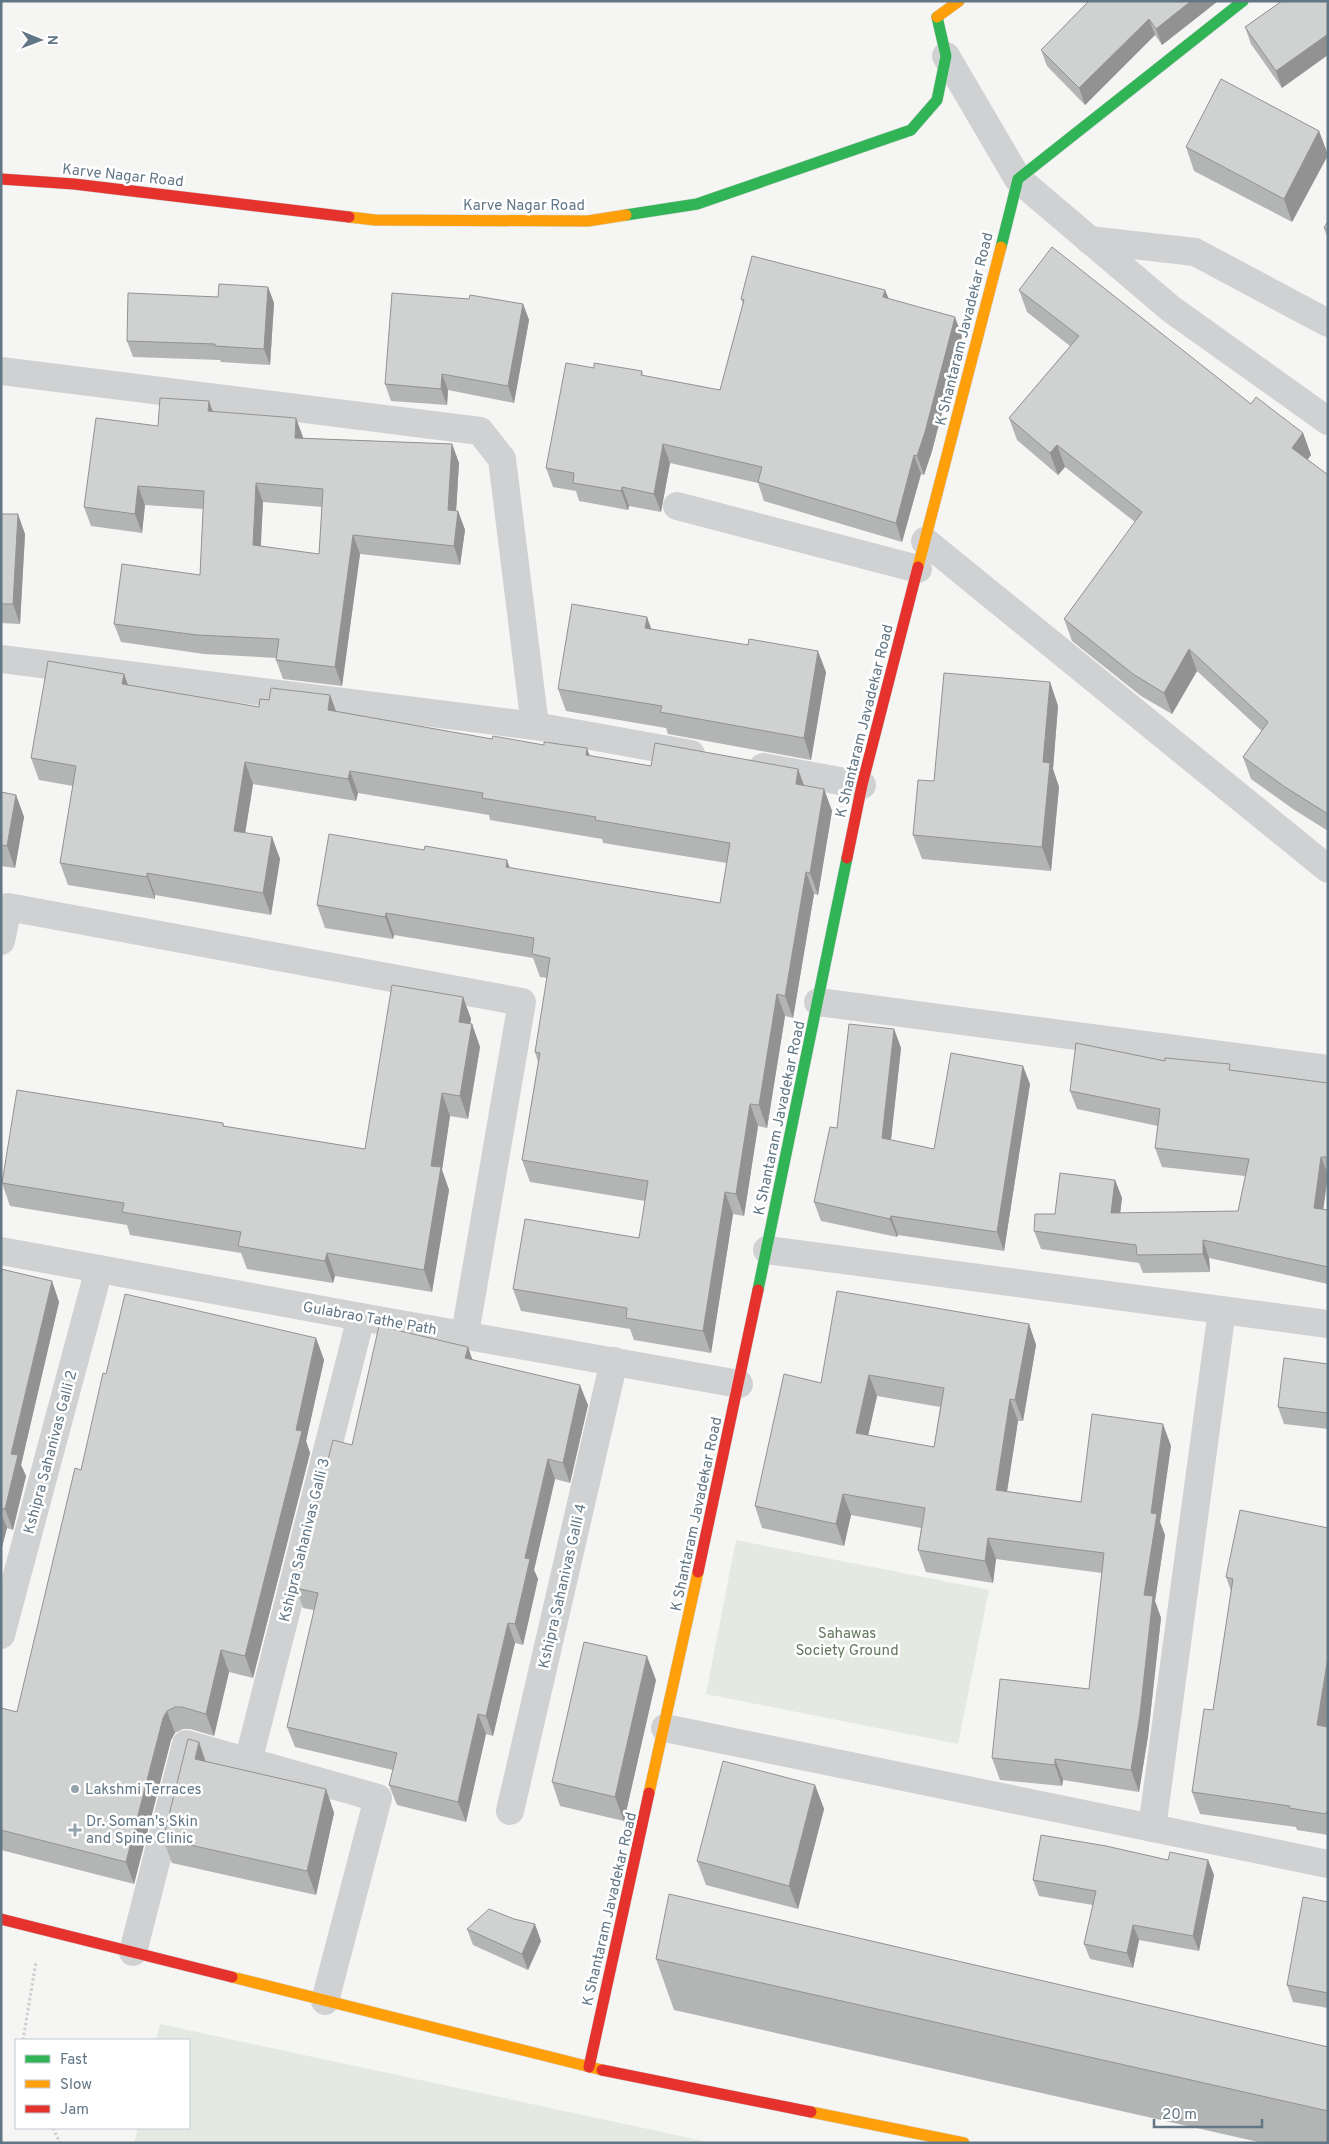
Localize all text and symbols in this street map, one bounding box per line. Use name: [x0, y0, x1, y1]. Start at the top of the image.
north arrow: [15, 15, 65, 65]
text: N: [43, 35, 60, 45]
street label: Karve Nagar Road: [61, 161, 184, 192]
street label: Karve Nagar Road: [463, 197, 585, 216]
street label: K Shantaram Javadekar Road: [932, 231, 999, 428]
street label: K Shantaram Javadekar Road: [832, 623, 899, 820]
street label: K Shantaram Javadekar Road: [751, 1019, 810, 1217]
street label: Gulabrao Tathe Path: [301, 1298, 438, 1341]
street label: Kshipra Sahanivas Galli 2: [20, 1369, 82, 1536]
street label: K Shantaram Javadekar Road: [668, 1415, 727, 1613]
street label: Kshipra Sahanivas Galli 3: [276, 1456, 335, 1624]
street label: Kshipra Sahanivas Galli 4: [535, 1502, 592, 1671]
park label: Sahawas Society Ground: [795, 1625, 899, 1661]
place label: Lakshmi Terraces: [85, 1781, 202, 1800]
marker: Lakshmi Terraces: [69, 1783, 81, 1795]
street label: K Shantaram Javadekar Road: [579, 1810, 642, 2008]
place label: Dr. Soman's Skin and Spine Clinic: [86, 1813, 198, 1849]
marker: Dr. Soman's Skin and Spine Clinic: [68, 1823, 82, 1837]
legend: [15, 2039, 190, 2129]
text: Fast: [60, 2051, 88, 2070]
text: Slow: [60, 2076, 92, 2095]
scale bar: [1154, 2096, 1262, 2128]
text: Jam: [60, 2101, 89, 2120]
text: 20 m: [1162, 2106, 1197, 2125]

